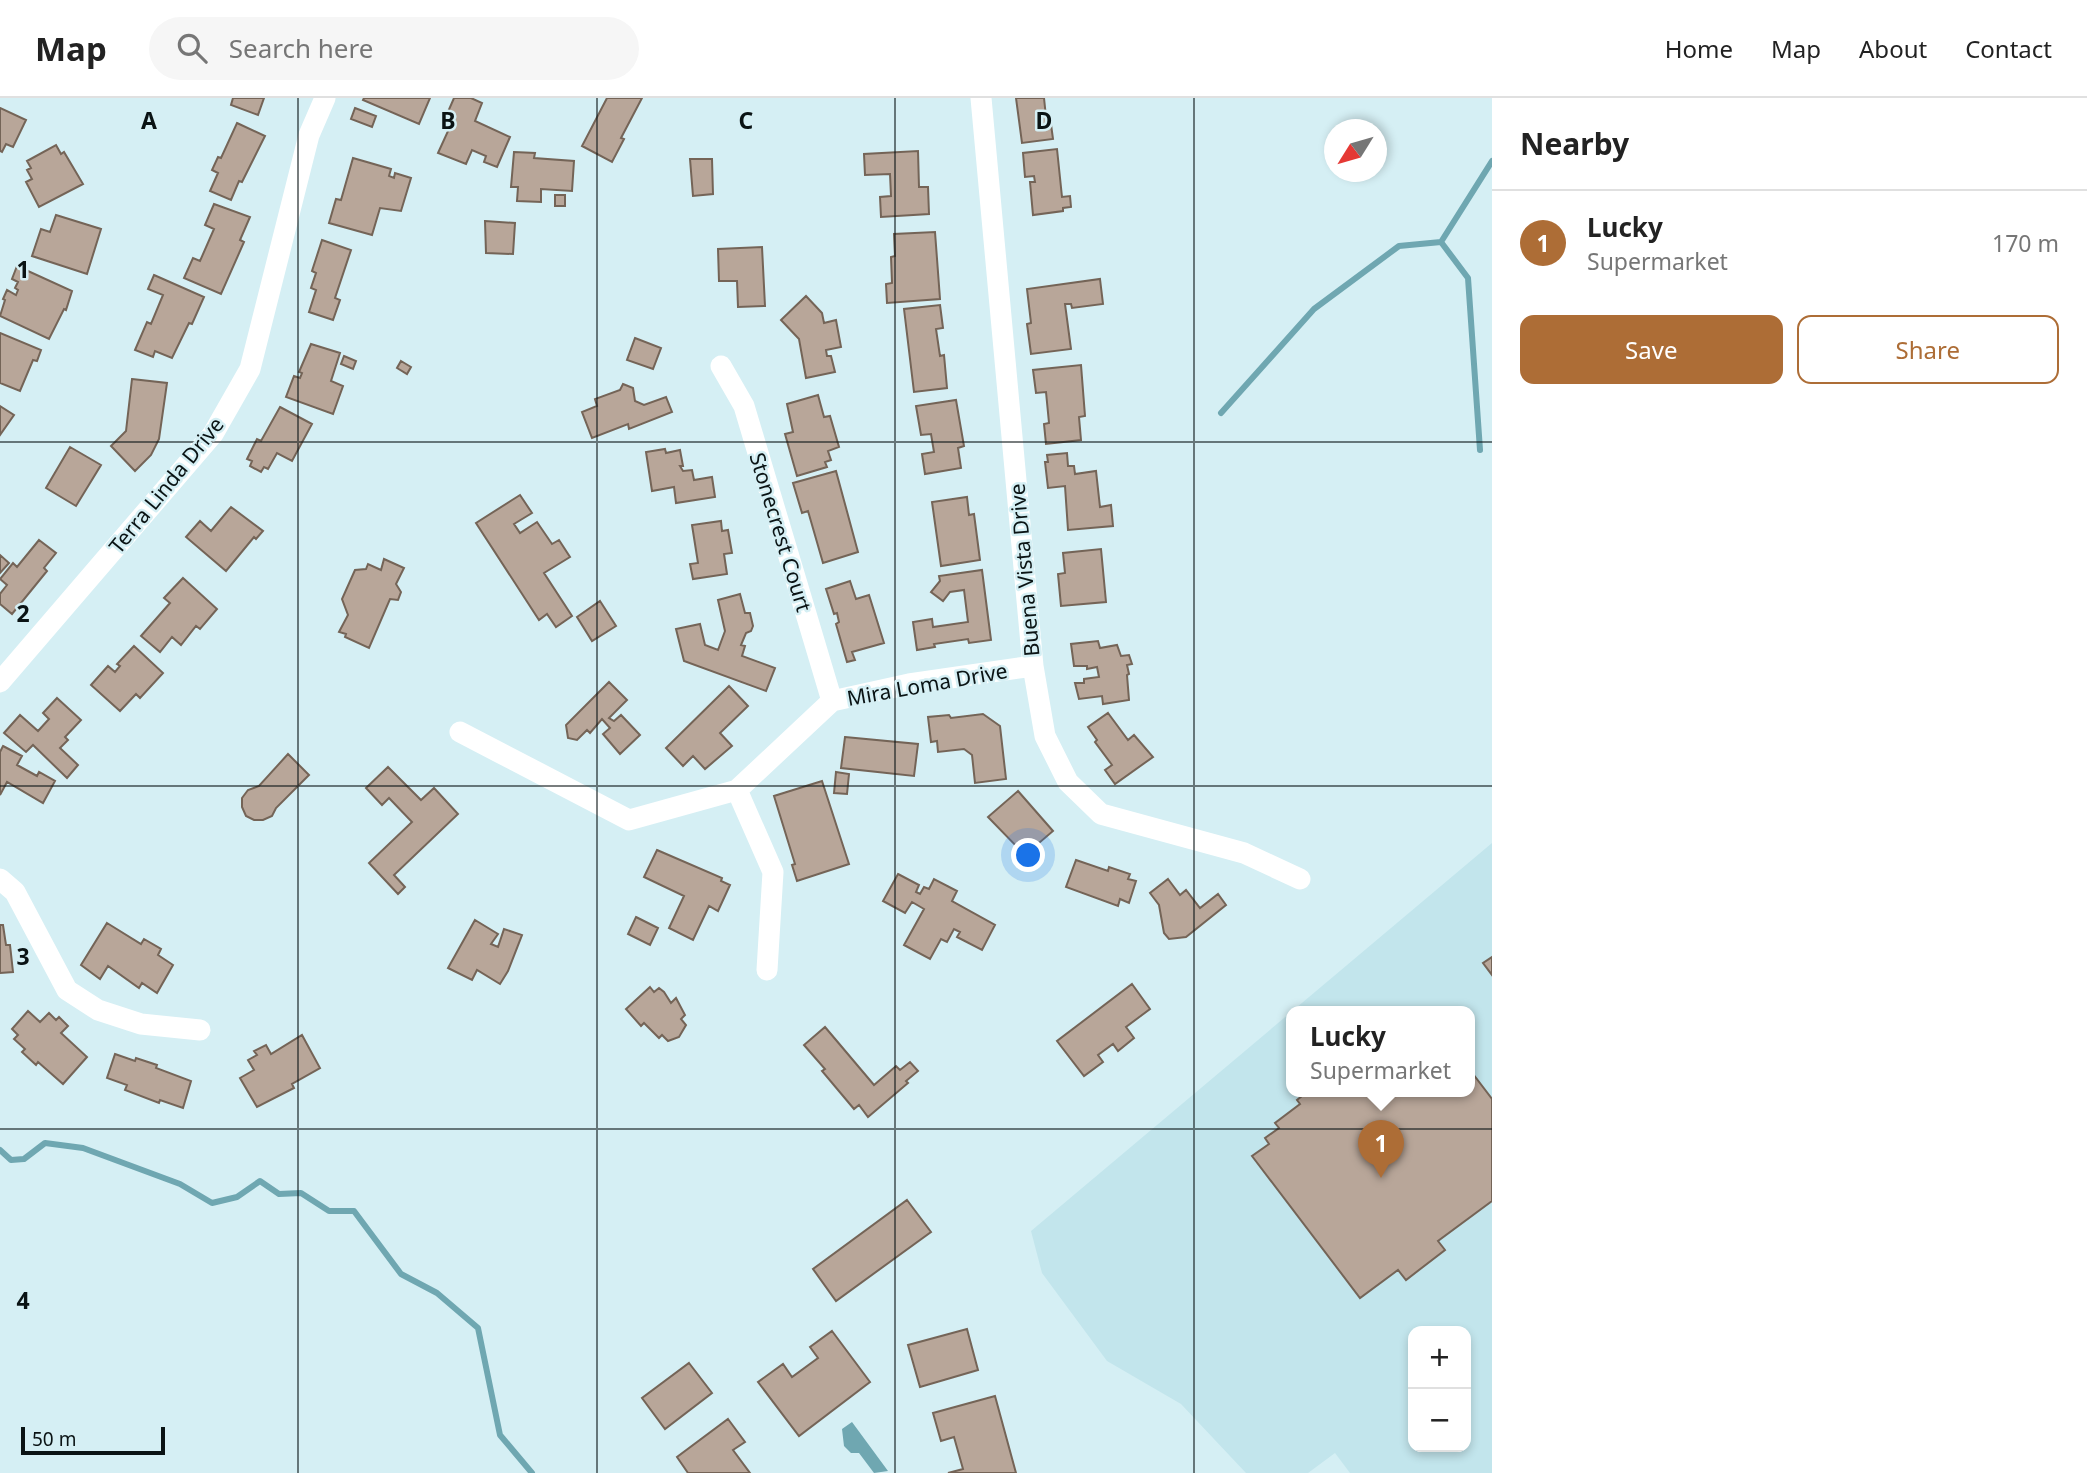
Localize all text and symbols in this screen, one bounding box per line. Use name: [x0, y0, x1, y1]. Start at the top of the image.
search box: [149, 17, 639, 80]
text: Map: [35, 26, 107, 71]
icon: search: [173, 29, 211, 67]
text: Search here: [229, 30, 373, 66]
text: Home: [1665, 32, 1733, 65]
text: Map: [1771, 32, 1821, 65]
text: About: [1859, 32, 1927, 65]
text: Contact: [1965, 32, 2052, 65]
text: A: [141, 104, 157, 136]
text: B: [440, 104, 456, 136]
text: C: [739, 104, 754, 136]
text: D: [1036, 104, 1052, 136]
north arrow: [1324, 119, 1387, 182]
text: Nearby: [1520, 123, 1629, 164]
text: Lucky: [1587, 209, 1663, 245]
text: 1: [1536, 227, 1550, 259]
text: 170 m: [1992, 227, 2059, 259]
text: Supermarket: [1587, 245, 1728, 277]
text: 1: [16, 253, 30, 285]
button: Save: [1520, 315, 1783, 384]
button: Share: [1797, 315, 2059, 384]
street label: Terra Linda Drive: [102, 411, 230, 559]
street label: Stonecrest Court: [743, 449, 819, 615]
street label: Buena Vista Drive: [1002, 482, 1046, 658]
text: 2: [16, 597, 30, 629]
street label: Mira Loma Drive: [845, 656, 1009, 712]
your location: [1011, 838, 1045, 872]
text: 3: [16, 940, 30, 972]
popup: [1286, 1006, 1475, 1097]
text: Lucky: [1310, 1018, 1386, 1054]
text: Supermarket: [1310, 1054, 1451, 1086]
pin: 1: [1358, 1120, 1404, 1178]
text: 4: [16, 1284, 30, 1316]
map controls: [1408, 1326, 1471, 1452]
button: +: [1408, 1326, 1471, 1389]
button: −: [1408, 1389, 1471, 1452]
scale bar: [21, 1424, 164, 1456]
text: 50 m: [32, 1426, 76, 1452]

